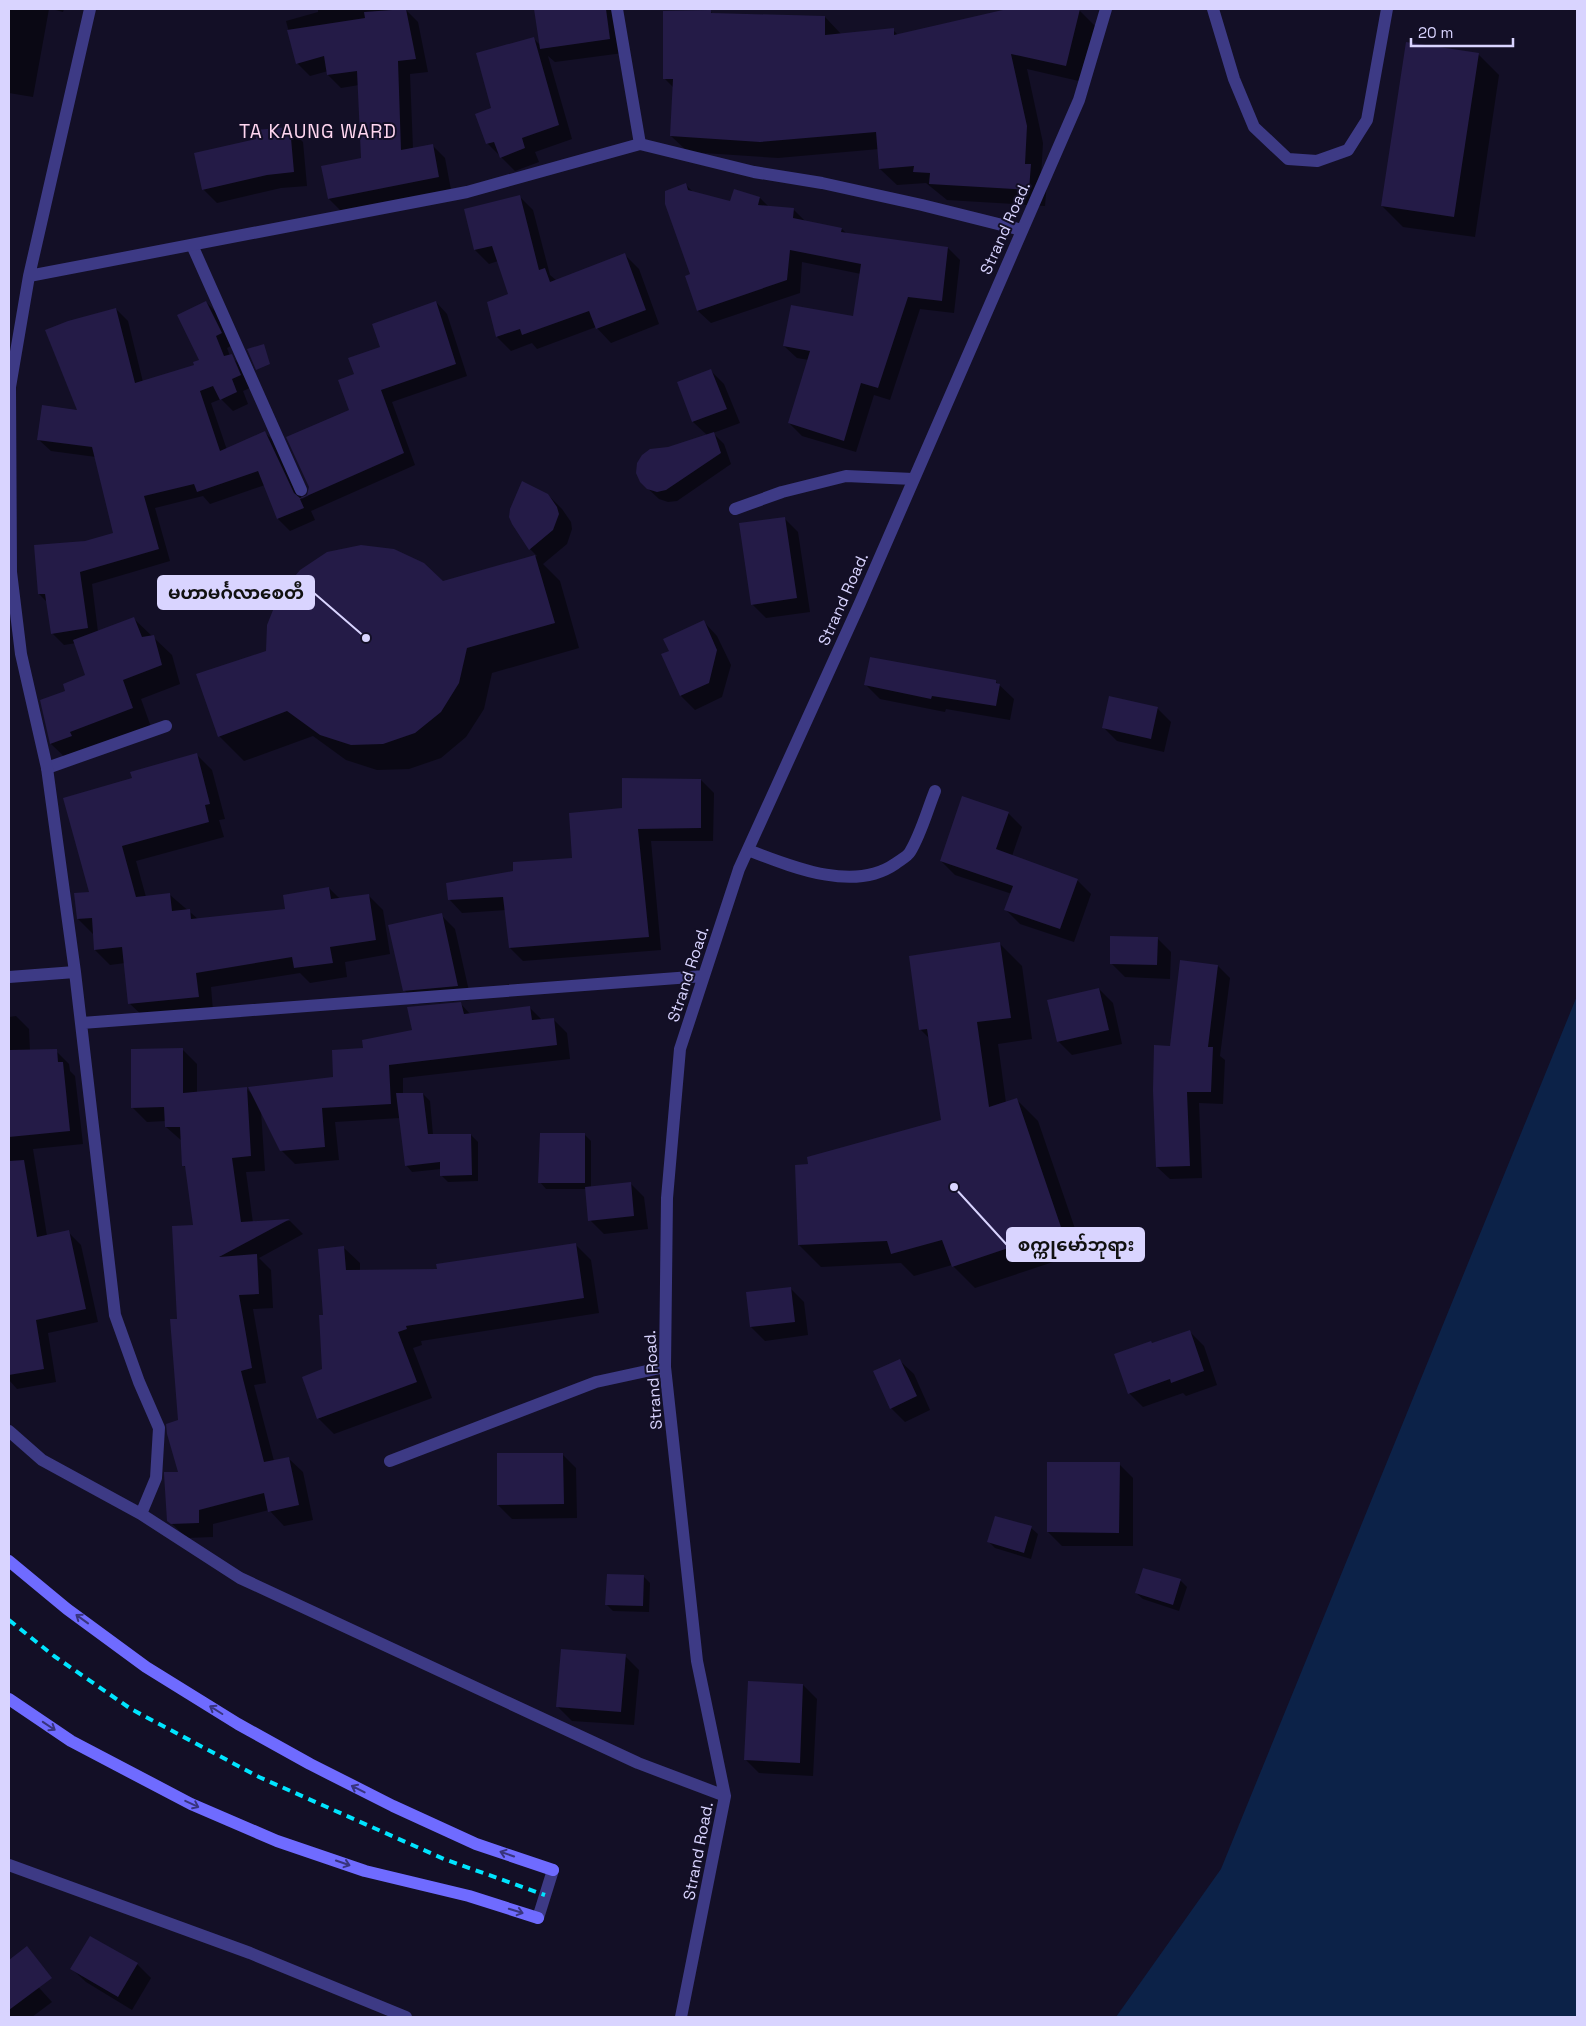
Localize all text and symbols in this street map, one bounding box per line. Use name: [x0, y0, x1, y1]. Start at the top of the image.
scale bar: [1411, 15, 1514, 47]
text: 20 m: [1418, 23, 1453, 42]
district label: TA KAUNG WARD: [239, 119, 397, 144]
street label: Strand Road.: [975, 178, 1035, 278]
street label: Strand Road.: [813, 549, 873, 649]
callout: မဟာမင်္ဂလာစေတီ: [158, 576, 314, 609]
text: မဟာမင်္ဂလာစေတီ: [168, 581, 304, 604]
street label: Strand Road.: [663, 923, 713, 1025]
callout: စက္ကုမော်ဘုရား: [1007, 1228, 1144, 1261]
text: စက္ကုမော်ဘုရား: [1018, 1233, 1134, 1259]
street label: Strand Road.: [639, 1330, 667, 1430]
one-way arrow: [75, 1614, 89, 1624]
one-way arrow: [210, 1705, 224, 1715]
one-way arrow: [42, 1721, 56, 1731]
one-way arrow: [351, 1784, 366, 1794]
one-way arrow: [184, 1799, 199, 1809]
street label: Strand Road.: [678, 1800, 718, 1902]
one-way arrow: [500, 1849, 515, 1858]
one-way arrow: [334, 1859, 350, 1868]
one-way arrow: [508, 1906, 524, 1916]

